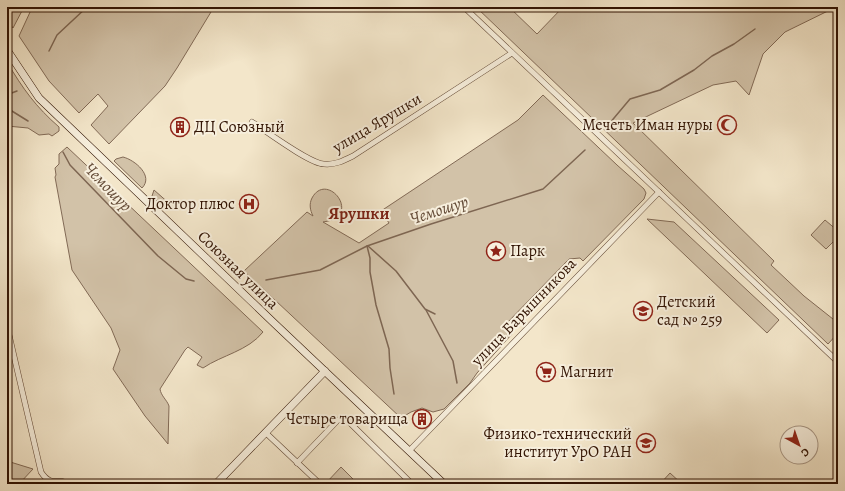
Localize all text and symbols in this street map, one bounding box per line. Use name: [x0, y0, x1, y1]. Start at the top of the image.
street label: улица Ярушки: [328, 88, 426, 159]
place label: Мечеть Иман нуры: [582, 114, 713, 136]
mosque icon: Мечеть Иман нуры: [716, 114, 738, 136]
building icon: ДЦ Союзный: [169, 116, 191, 138]
place label: ДЦ Союзный: [194, 116, 285, 138]
water label: Чемошур: [79, 157, 137, 217]
water label: Чемошур: [407, 190, 471, 230]
place label: Доктор плюс: [146, 193, 235, 215]
hospital icon: Доктор плюс: [238, 193, 260, 215]
district label: Ярушки: [328, 202, 390, 225]
street label: Союзная улица: [193, 226, 284, 315]
place icon: Парк: [485, 240, 507, 262]
place label: Парк: [510, 240, 545, 262]
street label: улица Барышникова: [466, 253, 582, 372]
place label: Детский сад № 259: [657, 291, 722, 331]
school or university icon: Детский сад № 259: [632, 300, 654, 322]
supermarket icon: Магнит: [535, 361, 557, 383]
place label: Магнит: [560, 361, 613, 383]
place label: Четыре товарища: [286, 408, 409, 430]
building icon: Четыре товарища: [411, 408, 433, 430]
place label: Физико-технический институт УрО РАН: [483, 423, 632, 463]
north arrow: [779, 425, 819, 465]
school or university icon: Физико-технический институт УрО РАН: [635, 432, 657, 454]
text: С: [798, 444, 813, 460]

